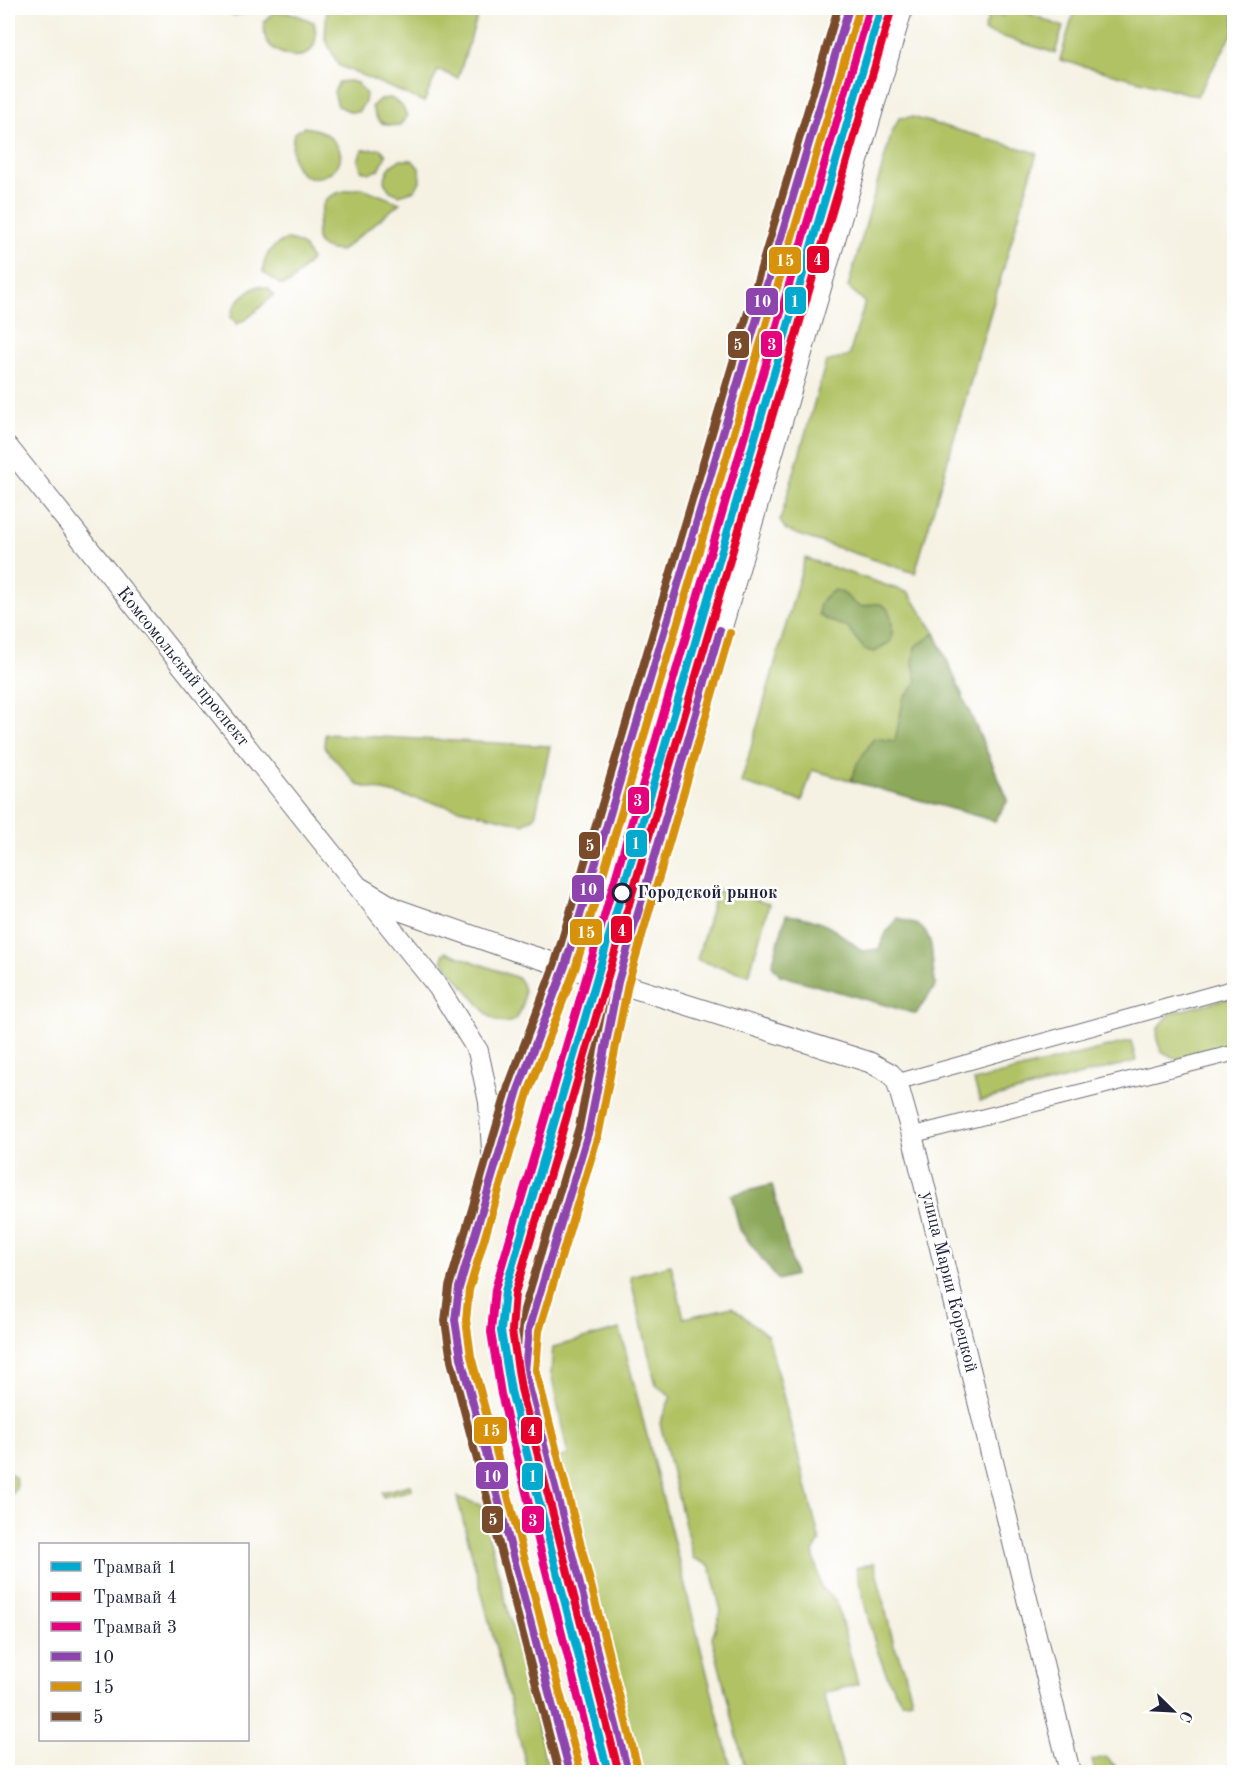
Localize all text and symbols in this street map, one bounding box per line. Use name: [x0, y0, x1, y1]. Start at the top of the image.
line badge: 4: [806, 245, 830, 274]
line badge: 15: [768, 246, 802, 275]
text: 4: [813, 253, 823, 269]
text: 15: [776, 254, 794, 270]
line badge: 1: [784, 286, 807, 315]
line badge: 10: [745, 287, 779, 316]
text: 10: [753, 295, 771, 311]
text: 1: [790, 295, 800, 311]
line badge: 5: [727, 330, 750, 359]
line badge: 3: [760, 330, 783, 358]
text: 5: [733, 338, 743, 354]
text: 3: [767, 338, 777, 354]
street label: Комсомольский проспект: [113, 584, 253, 750]
line badge: 3: [627, 786, 650, 815]
text: 3: [633, 794, 643, 810]
line badge: 1: [625, 829, 648, 858]
line badge: 5: [578, 831, 601, 860]
text: 1: [631, 837, 641, 853]
text: 5: [585, 839, 595, 855]
line badge: 10: [571, 874, 605, 903]
text: 10: [579, 883, 597, 899]
marker: Городской рынок: [612, 883, 632, 903]
place label: Городской рынок: [637, 884, 778, 902]
line badge: 4: [610, 915, 633, 944]
line badge: 15: [569, 918, 603, 946]
text: 4: [617, 924, 627, 940]
text: 15: [577, 926, 595, 942]
street label: улица Марии Корецкой: [918, 1190, 980, 1374]
line badge: 15: [473, 1416, 508, 1445]
line badge: 4: [520, 1416, 543, 1445]
text: 15: [482, 1424, 500, 1440]
text: 4: [527, 1424, 537, 1440]
line badge: 10: [475, 1461, 509, 1490]
line badge: 1: [521, 1462, 544, 1491]
text: 10: [483, 1470, 501, 1486]
text: 1: [528, 1470, 538, 1486]
line badge: 5: [481, 1505, 504, 1534]
line badge: 3: [521, 1505, 545, 1534]
text: 5: [488, 1513, 498, 1529]
text: 3: [528, 1514, 538, 1530]
legend: [39, 1543, 249, 1741]
text: Трамвай 1: [93, 1559, 177, 1577]
text: Трамвай 4: [93, 1589, 177, 1607]
text: Трамвай 3: [93, 1619, 177, 1637]
text: 10: [93, 1649, 114, 1667]
text: 15: [93, 1679, 114, 1697]
north arrow: [1143, 1681, 1203, 1741]
text: С: [1175, 1708, 1194, 1724]
text: 5: [93, 1709, 103, 1727]

